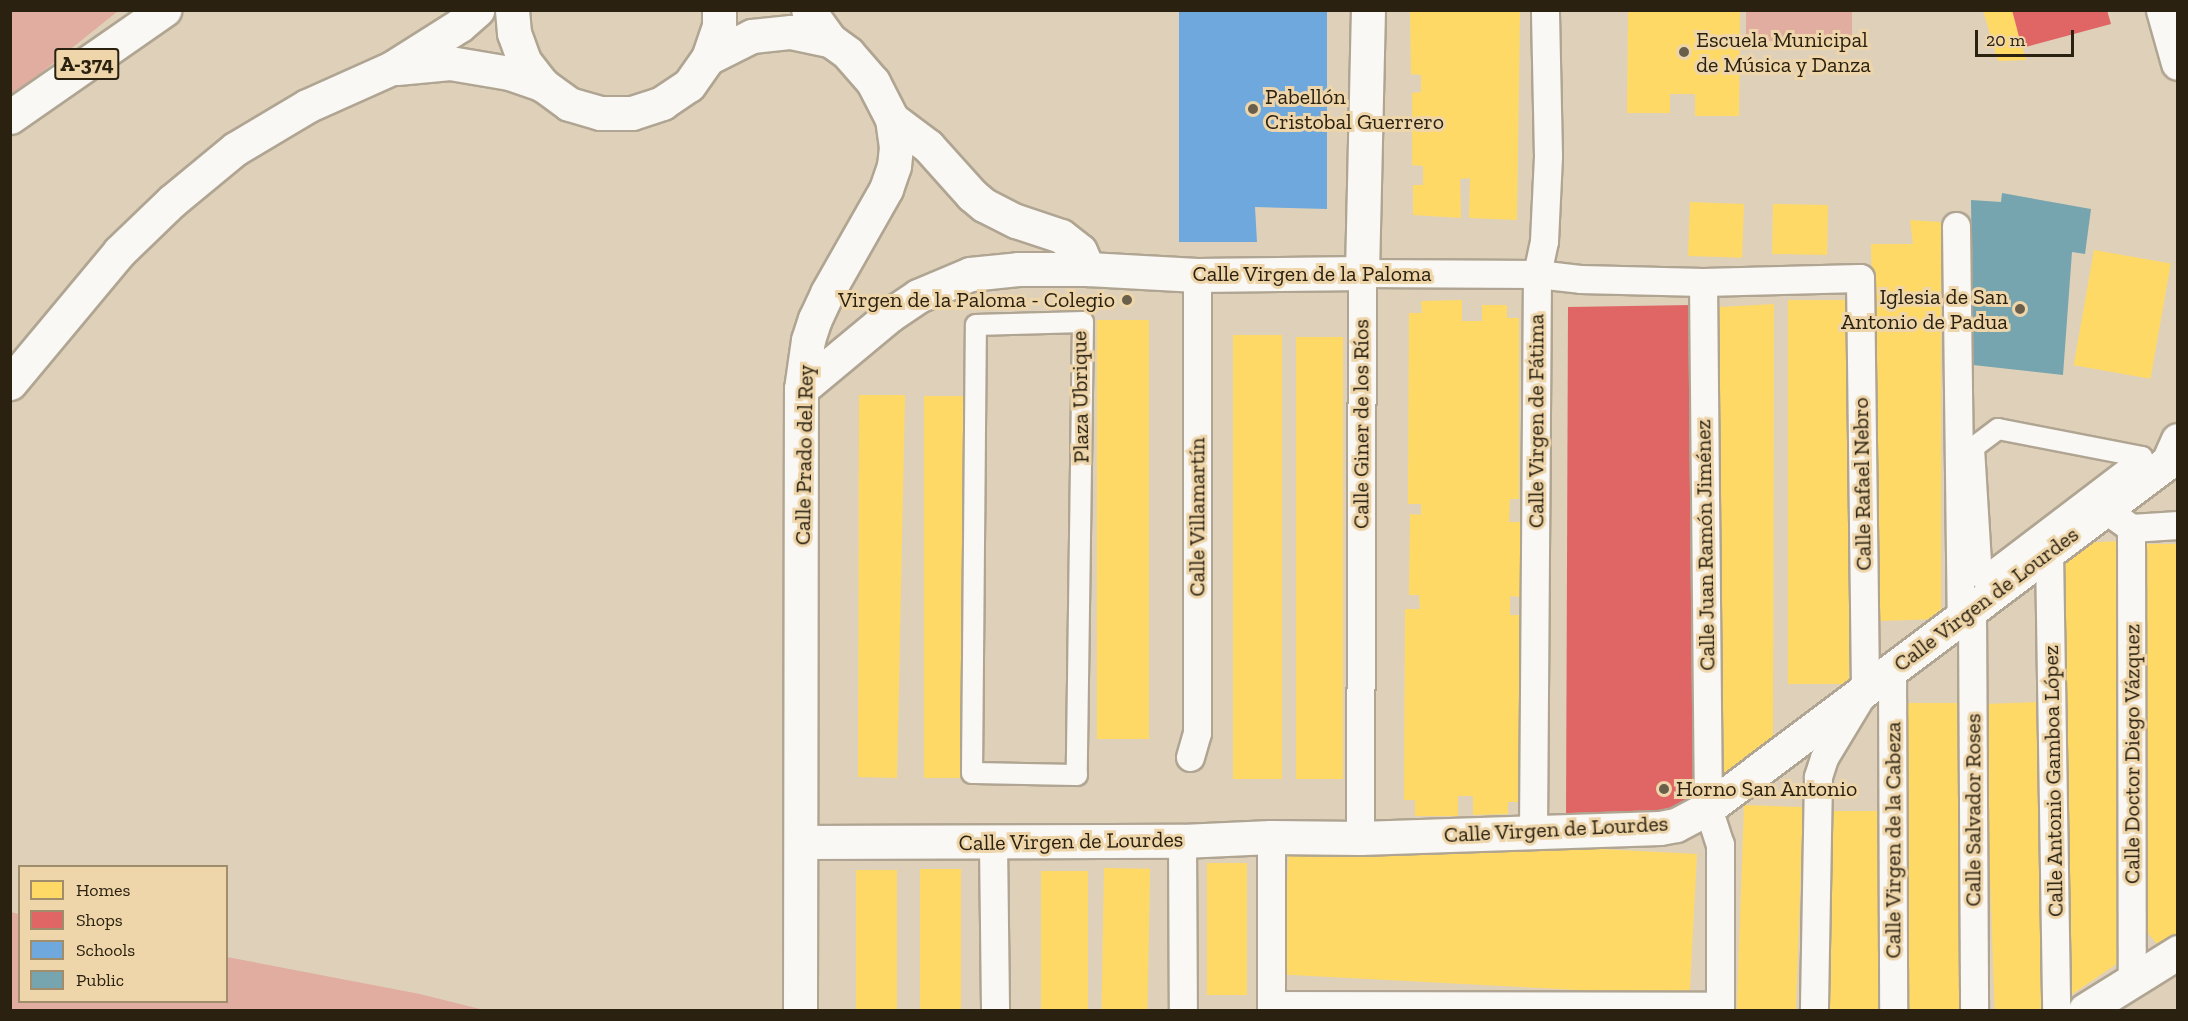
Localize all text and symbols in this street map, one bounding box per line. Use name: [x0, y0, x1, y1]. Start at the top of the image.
scale bar: [1978, 18, 2077, 56]
place label: Escuela Municipal de Música y Danza: [1696, 26, 1872, 78]
text: 20 m: [1986, 29, 2025, 51]
marker: Escuela Municipal de Música y Danza: [1677, 45, 1691, 59]
road number: A-374: [54, 46, 120, 82]
place label: Pabellón Cristobal Guerrero: [1265, 83, 1444, 134]
marker: Pabellón Cristobal Guerrero: [1246, 102, 1260, 116]
street label: Calle Virgen de la Paloma: [1192, 261, 1432, 287]
place label: Iglesia de San Antonio de Padua: [1841, 283, 2008, 334]
place label: Virgen de la Paloma - Colegio: [838, 287, 1115, 313]
marker: Virgen de la Paloma - Colegio: [1120, 293, 1134, 307]
marker: Iglesia de San Antonio de Padua: [2013, 302, 2027, 316]
street label: Calle Virgen de Fátima: [1523, 313, 1549, 529]
street label: Calle Giner de los Ríos: [1348, 319, 1374, 529]
street label: Plaza Ubrique: [1066, 331, 1094, 463]
street label: Calle Prado del Rey: [789, 365, 819, 545]
street label: Calle Rafael Nebro: [1847, 397, 1877, 571]
street label: Calle Juan Ramón Jiménez: [1690, 419, 1720, 671]
street label: Calle Villamartín: [1184, 437, 1210, 597]
street label: Calle Virgen de Lourdes: [1888, 521, 2084, 677]
street label: Calle Doctor Diego Vázquez: [2119, 623, 2145, 885]
street label: Calle Antonio Gamboa López: [2037, 644, 2069, 918]
street label: Calle Salvador Roses: [1960, 713, 1986, 907]
street label: Calle Virgen de la Cabeza: [1880, 721, 1906, 959]
place label: Horno San Antonio: [1676, 776, 1858, 802]
marker: Horno San Antonio: [1657, 782, 1671, 796]
street label: Calle Virgen de Lourdes: [1443, 810, 1669, 848]
street label: Calle Virgen de Lourdes: [958, 826, 1184, 856]
legend: [18, 865, 228, 1003]
text: Homes: [76, 879, 130, 901]
text: Shops: [76, 909, 123, 931]
text: Schools: [76, 939, 135, 961]
text: Public: [76, 969, 124, 991]

